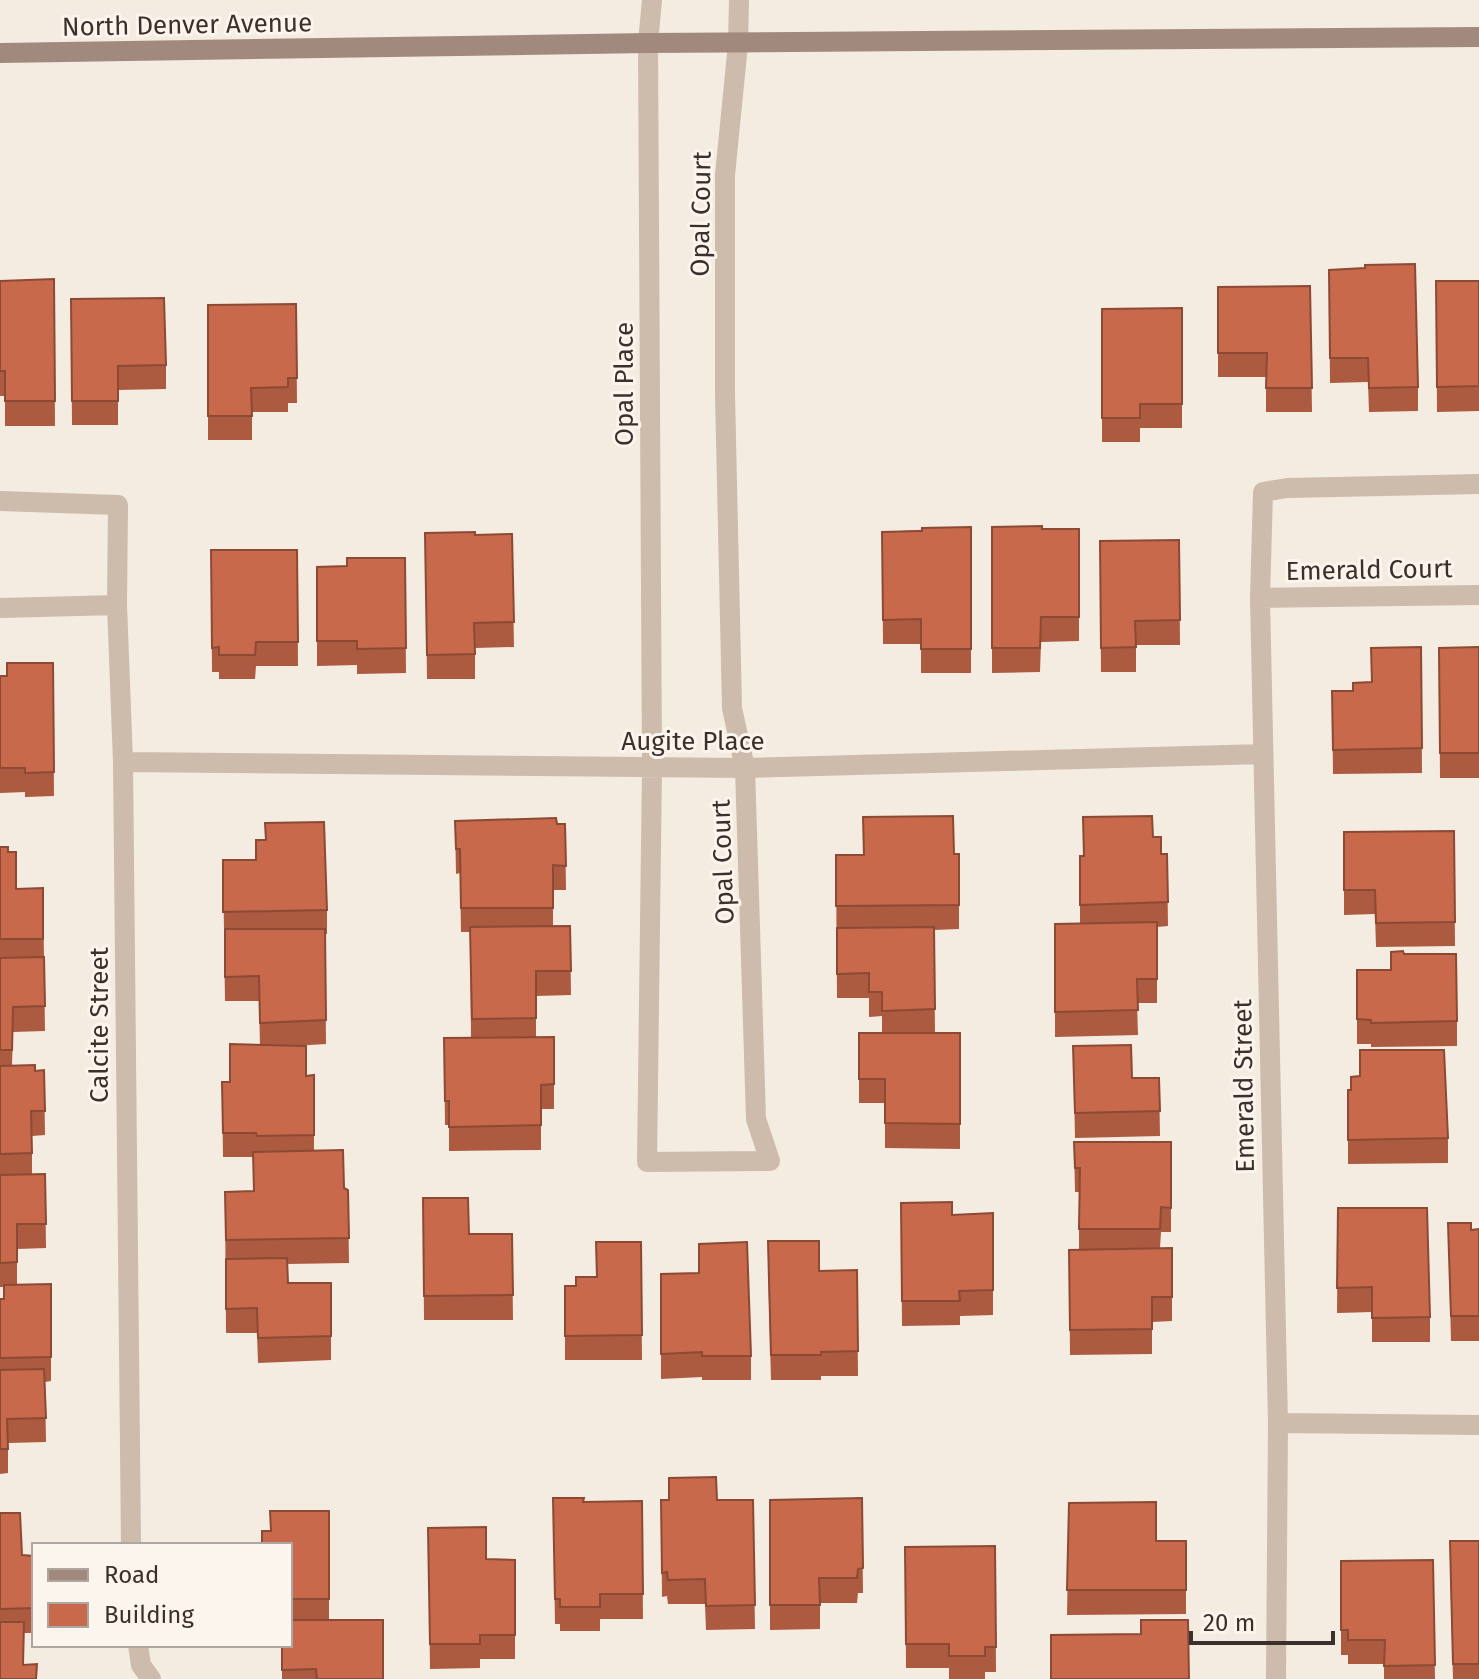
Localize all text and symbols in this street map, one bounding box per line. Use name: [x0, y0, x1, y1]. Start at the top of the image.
street label: North Denver Avenue: [61, 7, 313, 43]
street label: Opal Court: [684, 150, 718, 277]
street label: Opal Place: [609, 322, 640, 446]
street label: Emerald Court: [1285, 553, 1453, 587]
street label: Augite Place: [621, 726, 765, 757]
street label: Opal Court: [705, 798, 741, 925]
street label: Calcite Street: [84, 946, 115, 1103]
street label: Emerald Street: [1227, 998, 1261, 1173]
legend: [32, 1543, 292, 1647]
text: Road: [104, 1561, 159, 1589]
scale bar: [1191, 1595, 1333, 1645]
text: Building: [104, 1601, 194, 1629]
text: 20 m: [1203, 1609, 1255, 1637]

